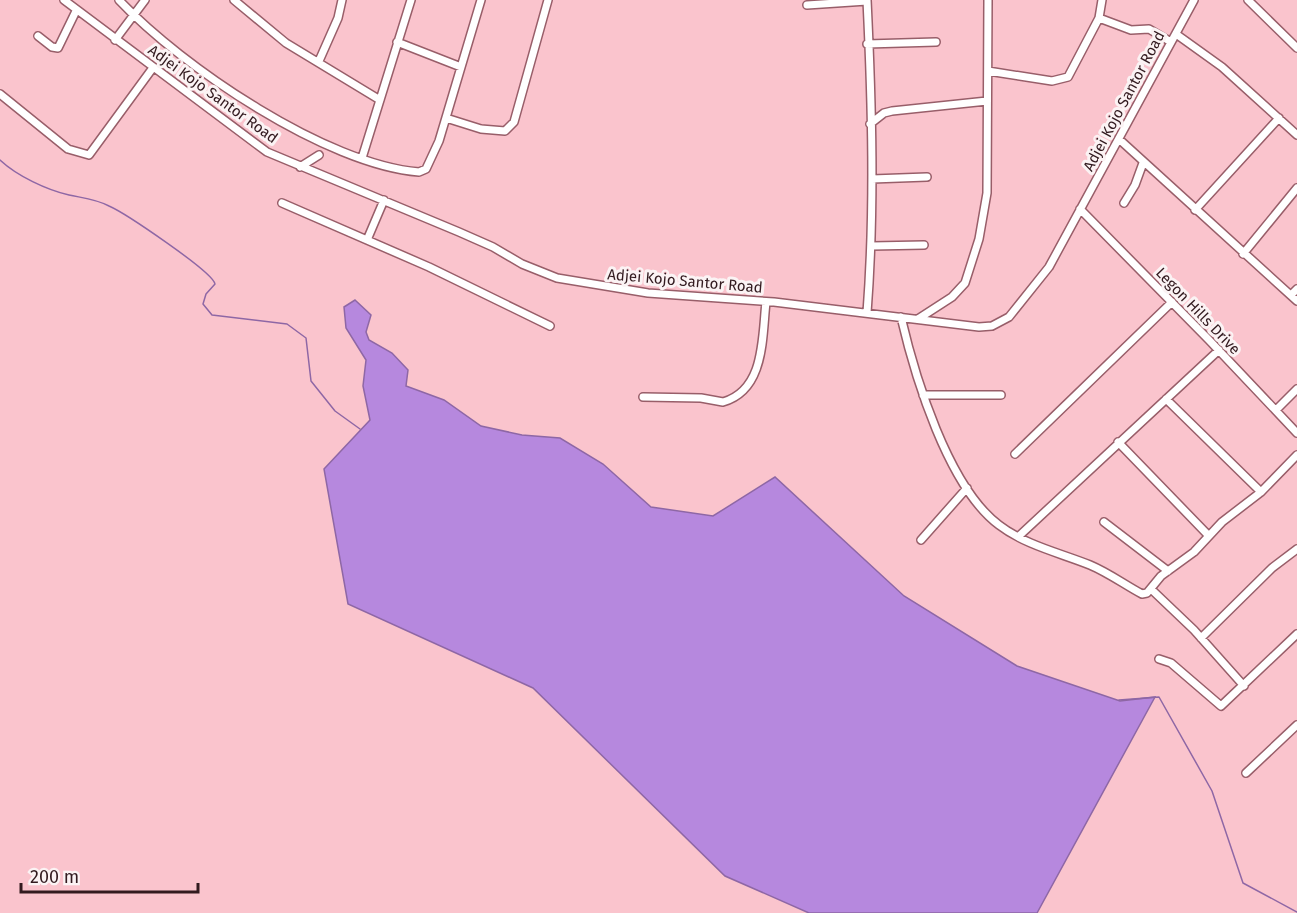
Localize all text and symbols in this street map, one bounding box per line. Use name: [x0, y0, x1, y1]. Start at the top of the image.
street label: Adjei Kojo Santor Road: [1079, 28, 1169, 174]
street label: Adjei Kojo Santor Road: [145, 41, 281, 147]
street label: Legon Hills Drive: [1152, 264, 1244, 358]
street label: Adjei Kojo Santor Road: [607, 265, 763, 297]
scale bar: [21, 856, 198, 894]
text: 200 m: [30, 866, 79, 888]

